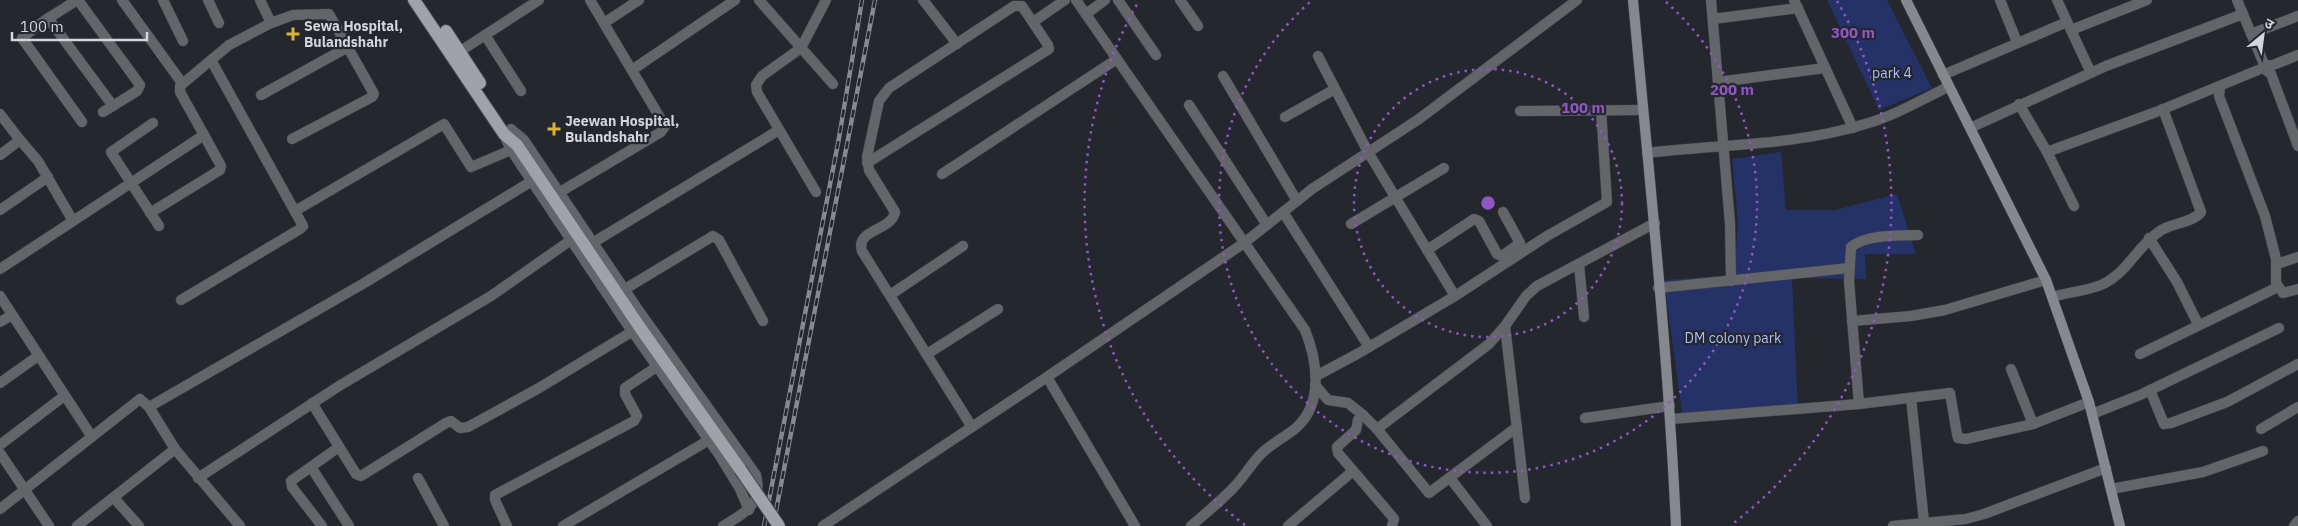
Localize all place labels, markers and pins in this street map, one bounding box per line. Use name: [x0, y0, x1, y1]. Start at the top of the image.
place label: Sewa Hospital, Bulandshahr: [304, 17, 403, 51]
marker: Sewa Hospital, Bulandshahr: [286, 27, 300, 41]
place label: Jeewan Hospital, Bulandshahr: [565, 112, 679, 146]
marker: Jeewan Hospital, Bulandshahr: [547, 122, 561, 136]
centre of rings: [1479, 194, 1497, 212]

